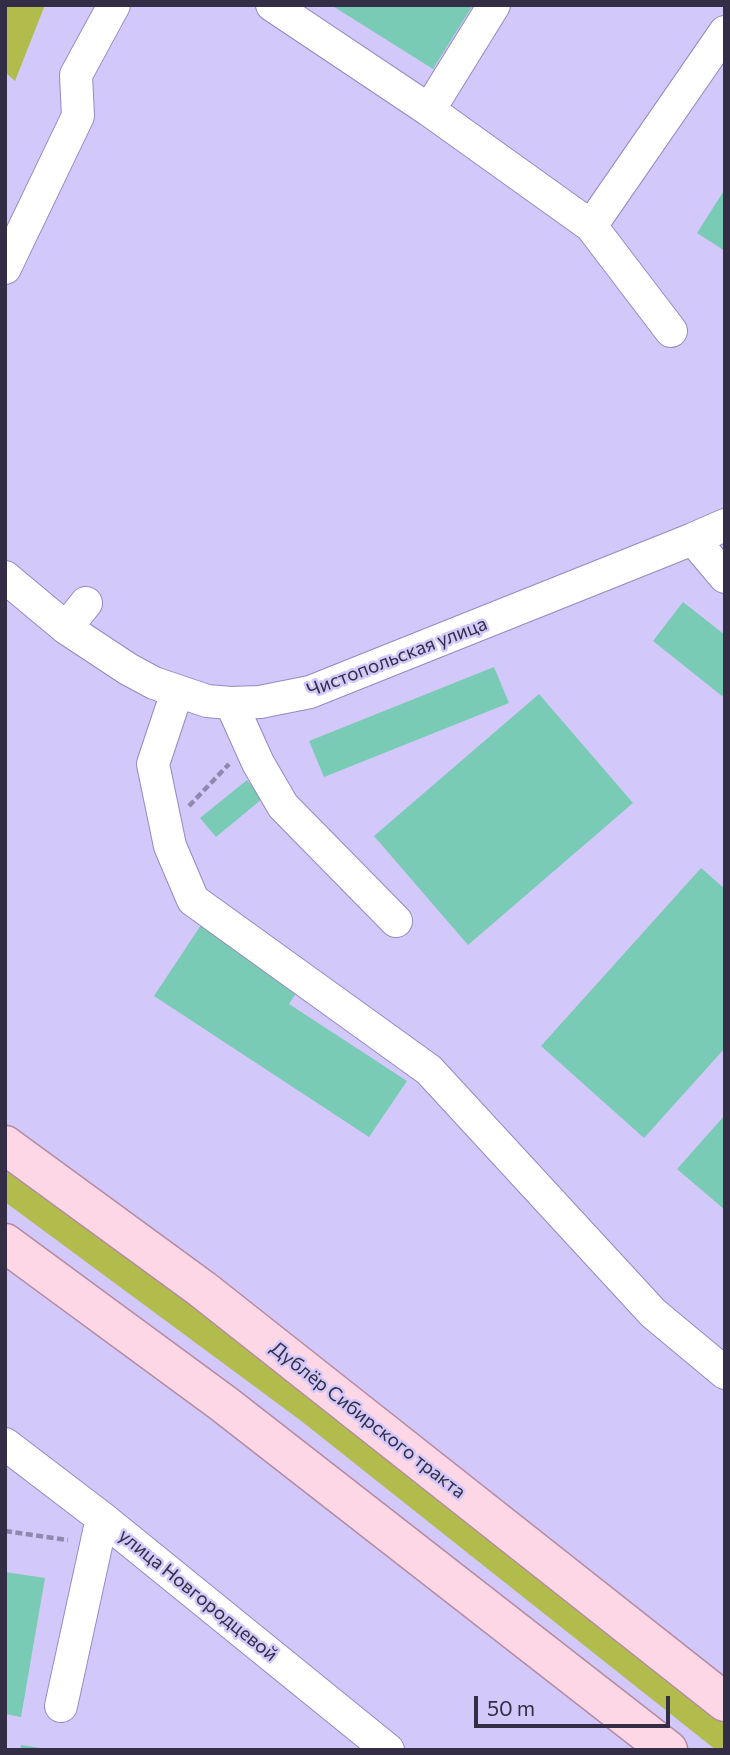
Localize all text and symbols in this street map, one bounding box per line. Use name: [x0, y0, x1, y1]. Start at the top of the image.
street label: Чистопольская улица: [304, 612, 490, 702]
street label: Дублёр Сибирского тракта: [266, 1337, 470, 1503]
street label: улица Новгородцевой: [114, 1524, 282, 1666]
scale bar: [478, 1682, 674, 1726]
text: 50 m: [487, 1695, 535, 1720]

